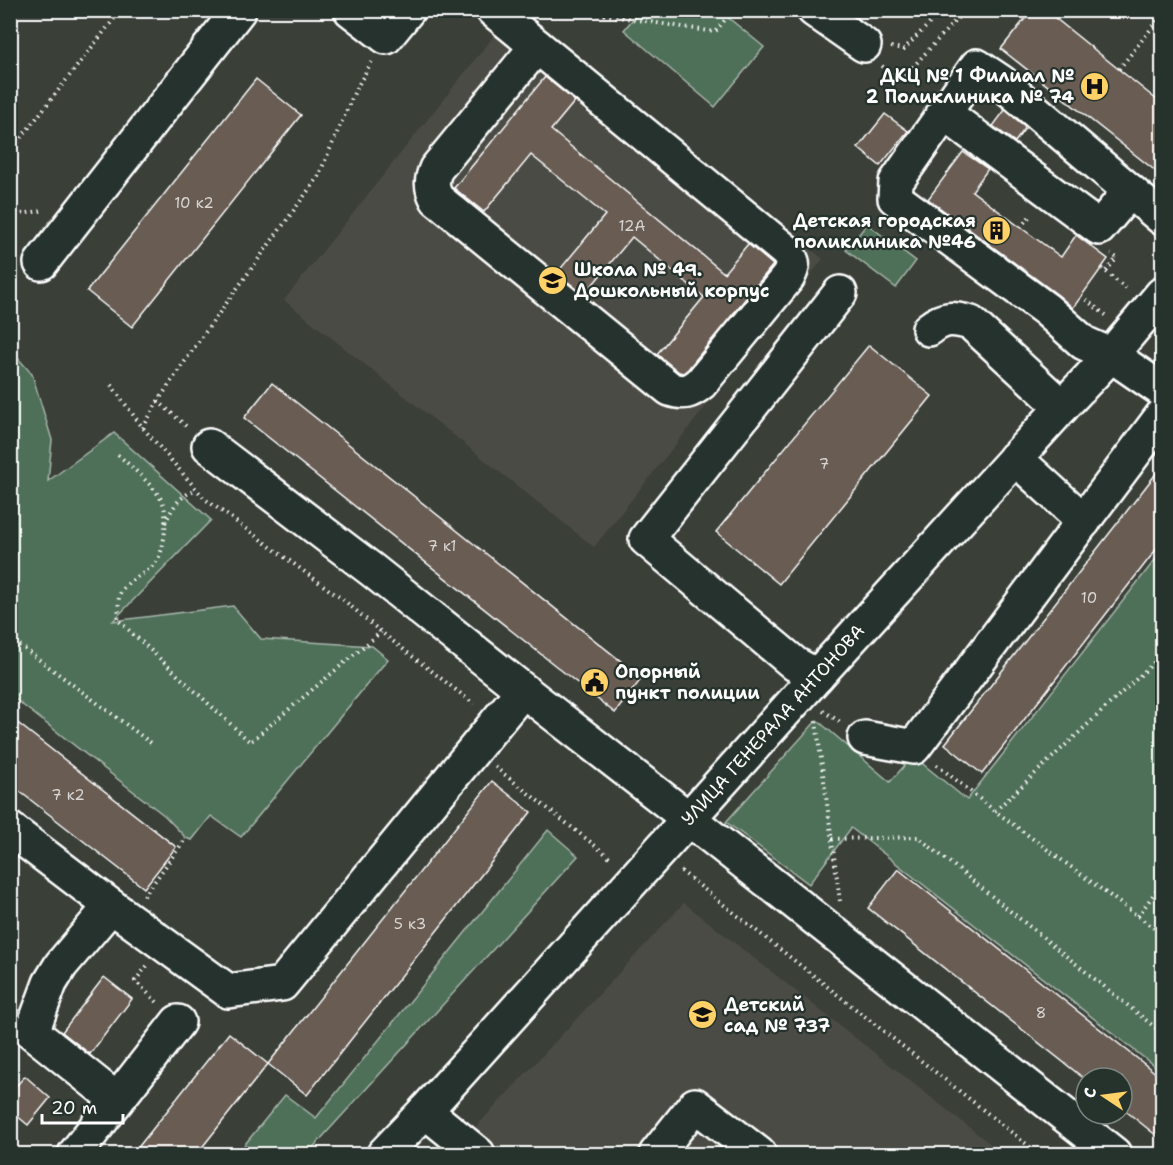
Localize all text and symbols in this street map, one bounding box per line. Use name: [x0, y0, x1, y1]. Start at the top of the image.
place label: ДКЦ № 1 Филиал № 2 Поликлиника № 74: [866, 64, 1074, 109]
hospital icon: ДКЦ № 1 Филиал № 2 Поликлиника № 74: [1079, 70, 1111, 102]
house number: 10 к2: [174, 193, 214, 213]
place label: Детская городская поликлиника №46: [793, 209, 976, 254]
building icon: Детская городская поликлиника №46: [981, 215, 1013, 247]
house number: 12А: [619, 216, 646, 236]
place label: Школа № 49. Дошкольный корпус: [574, 258, 770, 303]
school or university icon: Школа № 49. Дошкольный корпус: [537, 264, 569, 296]
house number: 7: [819, 454, 829, 474]
house number: 7 к1: [428, 536, 457, 556]
house number: 10: [1081, 588, 1097, 608]
street label: УЛИЦА ГЕНЕРАЛА АНТОНОВА: [676, 619, 870, 831]
place label: Опорный пункт полиции: [615, 660, 760, 705]
public building icon: Опорный пункт полиции: [578, 666, 610, 698]
house number: 7 к2: [51, 785, 85, 805]
house number: 5 к3: [394, 914, 426, 934]
place label: Детский сад № 737: [724, 993, 830, 1038]
school or university icon: Детский сад № 737: [687, 999, 719, 1031]
house number: 8: [1036, 1003, 1046, 1023]
north arrow: [1074, 1066, 1134, 1126]
text: С: [1079, 1085, 1101, 1100]
scale bar: [42, 1087, 123, 1125]
text: 20 m: [51, 1096, 97, 1120]

